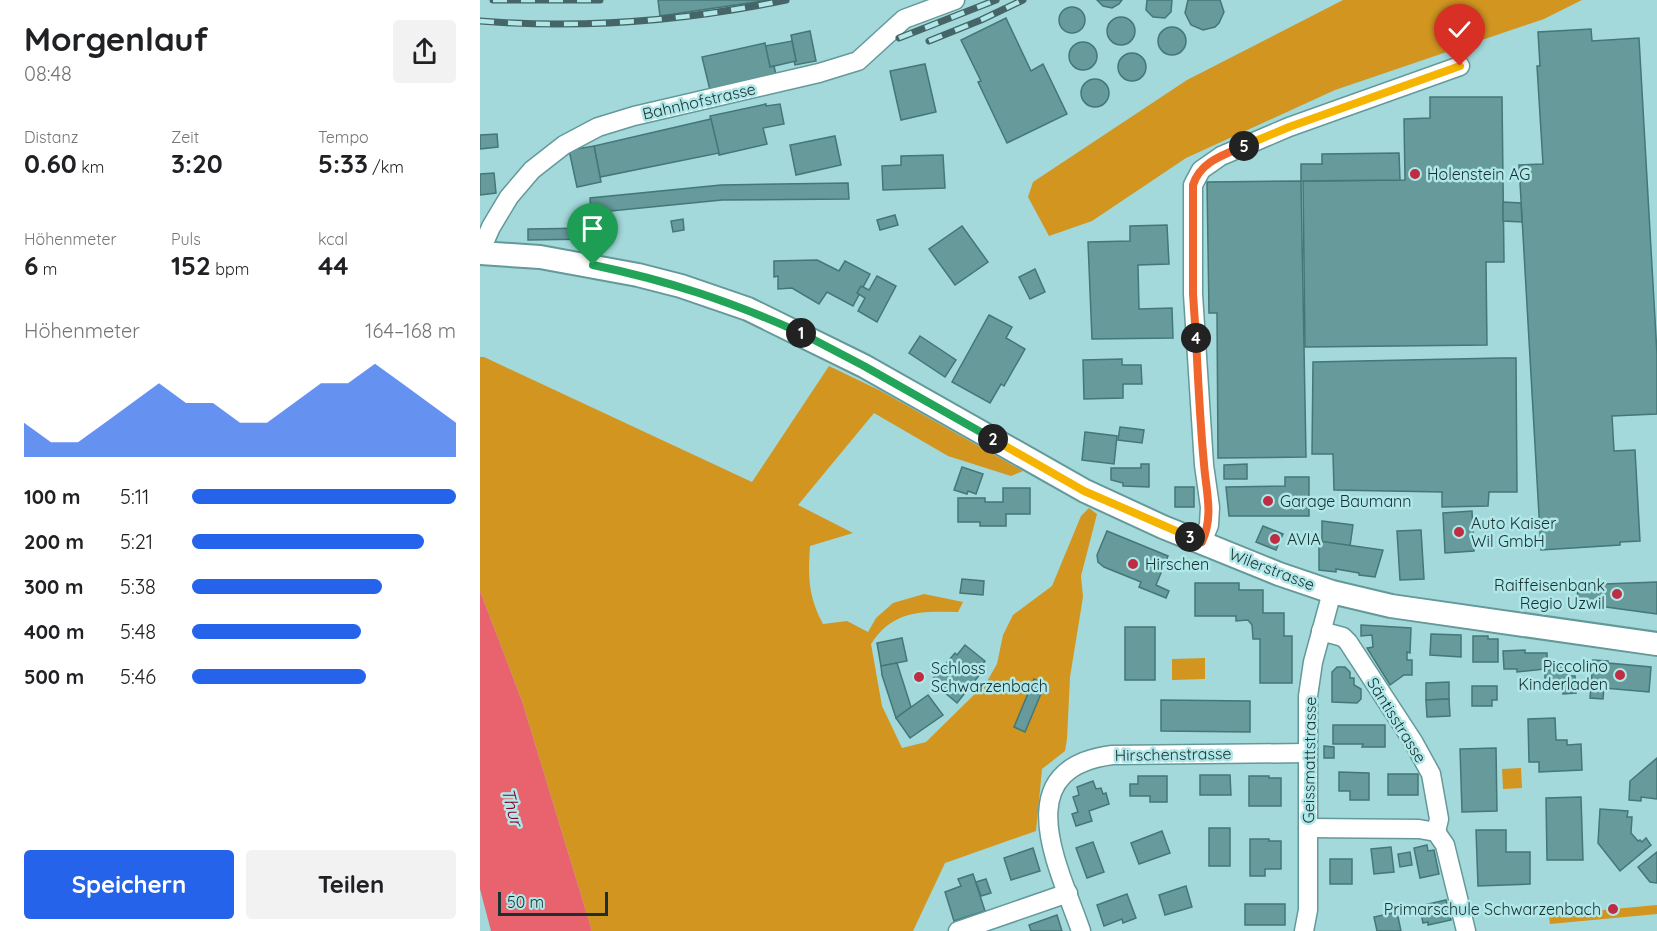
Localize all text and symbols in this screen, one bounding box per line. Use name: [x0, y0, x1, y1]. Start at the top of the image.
pin: [1434, 4, 1485, 66]
icon: check: [1443, 13, 1476, 46]
text: Morgenlauf: [24, 18, 208, 59]
button: share: [393, 20, 456, 83]
text: 08:48: [24, 61, 72, 86]
street label: Bahnhofstrasse: [640, 78, 758, 124]
text: Distanz: [24, 127, 78, 147]
text: Zeit: [171, 127, 199, 147]
text: Tempo: [318, 127, 369, 147]
pin: 5: [1229, 131, 1259, 161]
text: 5: [1239, 136, 1249, 156]
text: 0.60: [24, 147, 77, 180]
text: 3:20: [171, 147, 223, 180]
text: 5:33: [318, 147, 368, 180]
text: km: [77, 157, 104, 177]
text: /km: [368, 157, 404, 177]
place label: Holenstein AG: [1427, 164, 1530, 184]
marker: Holenstein AG: [1408, 167, 1422, 181]
pin: [567, 203, 618, 265]
icon: arrive: [576, 212, 609, 245]
text: Höhenmeter: [24, 229, 117, 249]
text: Puls: [171, 229, 201, 249]
text: kcal: [318, 229, 348, 249]
text: 6: [24, 249, 38, 282]
text: 152: [171, 249, 211, 282]
text: 44: [318, 249, 349, 282]
text: m: [38, 259, 57, 279]
text: bpm: [211, 259, 249, 279]
text: Höhenmeter: [24, 318, 140, 343]
text: 164–168 m: [365, 318, 456, 343]
pin: 1: [786, 318, 816, 348]
text: 1: [798, 323, 804, 343]
pin: 4: [1181, 323, 1211, 353]
text: 4: [1191, 328, 1201, 348]
pin: 2: [978, 424, 1008, 454]
text: 2: [988, 429, 998, 449]
text: 100 m: [24, 484, 80, 509]
text: 5:11: [120, 484, 149, 509]
place label: Garage Baumann: [1280, 491, 1412, 511]
marker: Garage Baumann: [1261, 494, 1275, 508]
place label: Auto Kaiser Wil GmbH: [1471, 513, 1556, 551]
pin: 3: [1175, 522, 1205, 552]
marker: Auto Kaiser Wil GmbH: [1452, 525, 1466, 539]
text: 3: [1186, 527, 1194, 547]
text: 200 m: [24, 529, 84, 554]
text: 5:21: [120, 529, 153, 554]
place label: AVIA: [1287, 529, 1321, 549]
marker: AVIA: [1268, 532, 1282, 546]
street label: Wilerstrasse: [1226, 543, 1318, 595]
place label: Hirschen: [1145, 554, 1209, 574]
marker: Hirschen: [1126, 557, 1140, 571]
text: 300 m: [24, 574, 83, 599]
text: 5:38: [120, 574, 156, 599]
place label: Raiffeisenbank Regio Uzwil: [1494, 575, 1605, 613]
marker: Raiffeisenbank Regio Uzwil: [1610, 587, 1624, 601]
text: 400 m: [24, 619, 84, 644]
text: 5:48: [120, 619, 156, 644]
place label: Piccolino Kinderladen: [1518, 656, 1608, 694]
place label: Schloss Schwarzenbach: [931, 658, 1048, 696]
text: 500 m: [24, 664, 84, 689]
text: 5:46: [120, 664, 156, 689]
marker: Piccolino Kinderladen: [1613, 668, 1627, 682]
marker: Schloss Schwarzenbach: [912, 670, 926, 684]
street label: Säntisstrasse: [1363, 674, 1431, 766]
street label: Geissmattstrasse: [1298, 696, 1320, 824]
street label: Hirschenstrasse: [1114, 743, 1232, 765]
water label: Thur: [496, 785, 529, 830]
button: Speichern: [24, 850, 234, 919]
button: Teilen: [246, 850, 456, 919]
scale bar: [498, 889, 608, 916]
text: 50 m: [507, 892, 544, 912]
place label: Primarschule Schwarzenbach: [1384, 899, 1601, 919]
marker: Primarschule Schwarzenbach: [1606, 902, 1620, 916]

